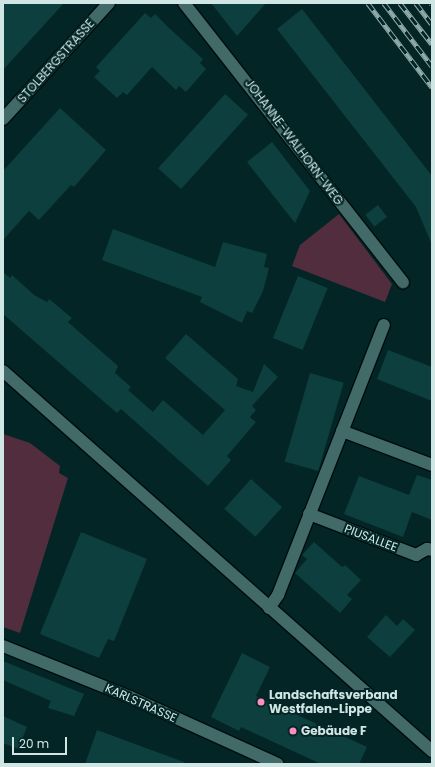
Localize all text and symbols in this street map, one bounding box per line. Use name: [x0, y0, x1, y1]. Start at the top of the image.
street label: STOLBERGSTRASSE: [15, 16, 97, 106]
street label: JOHANNE-WALHORN-WEG: [242, 76, 346, 208]
street label: PIUSALLEE: [342, 521, 400, 555]
street label: KARLSTRASSE: [103, 681, 179, 725]
place label: Landschaftsverband Westfalen-Lippe: [269, 688, 398, 716]
marker: Landschaftsverband Westfalen-Lippe: [256, 697, 266, 707]
place label: Gebäude F: [301, 724, 367, 738]
marker: Gebäude F: [288, 726, 298, 736]
scale bar: [14, 729, 69, 755]
text: 20 m: [19, 735, 49, 752]

